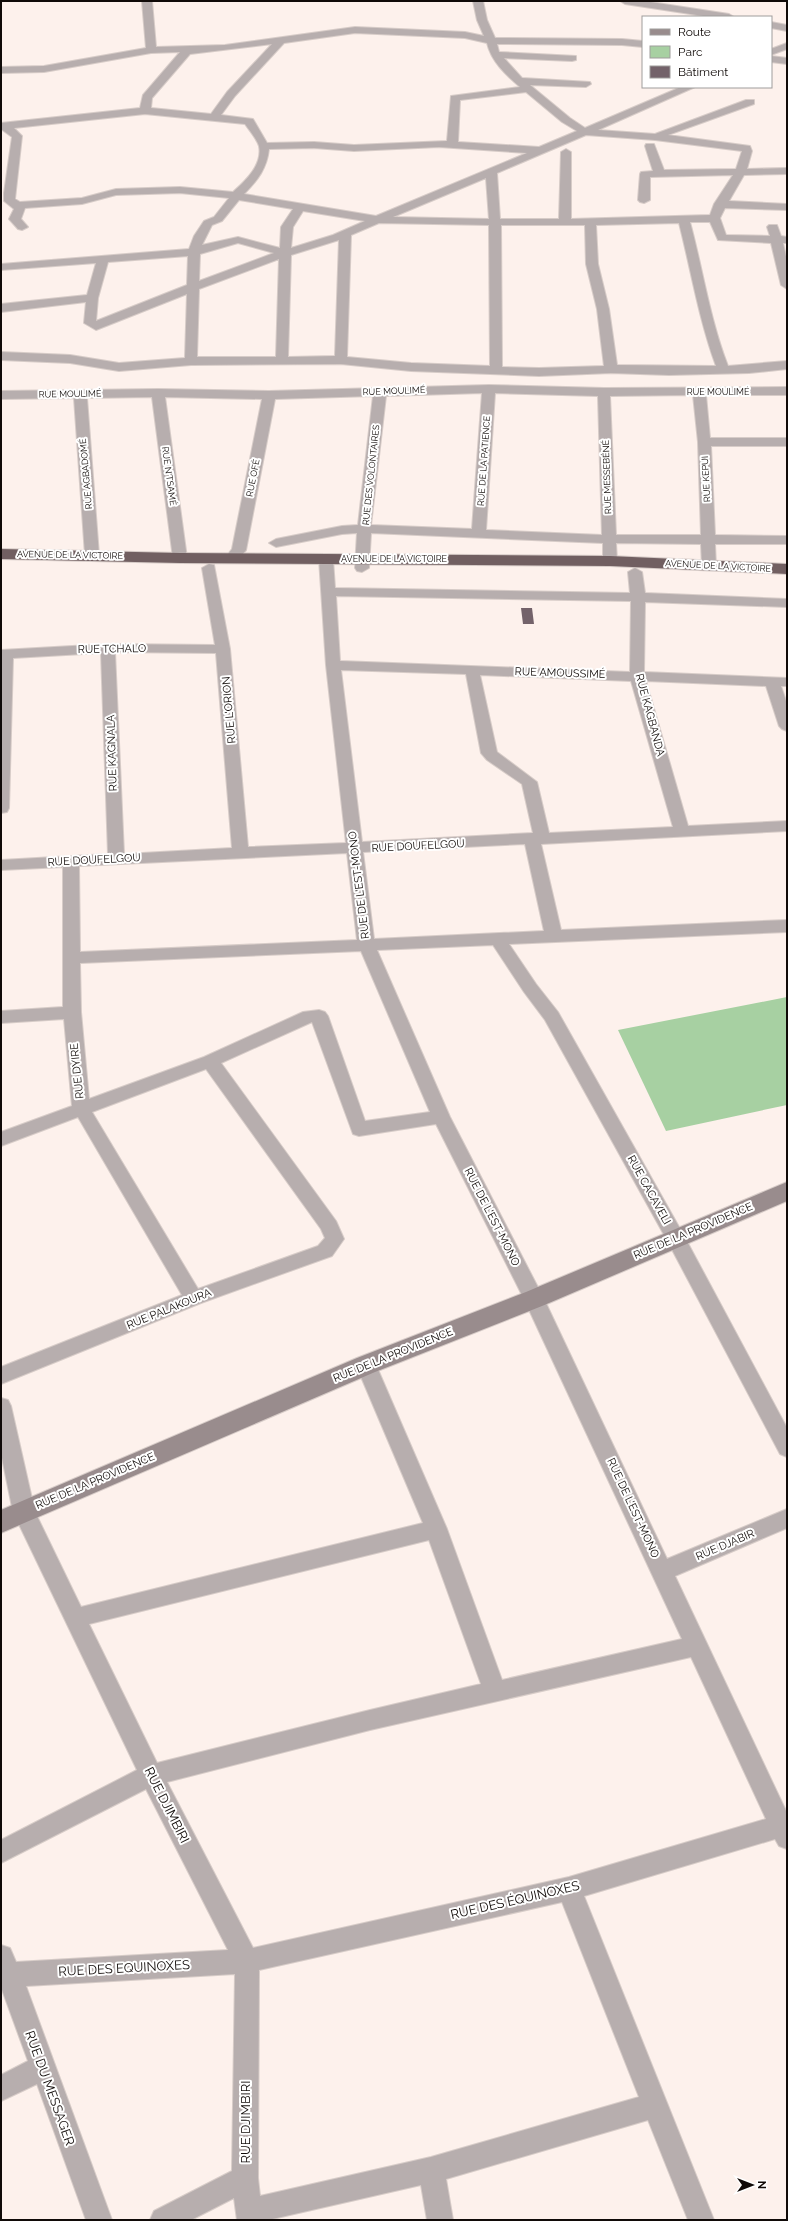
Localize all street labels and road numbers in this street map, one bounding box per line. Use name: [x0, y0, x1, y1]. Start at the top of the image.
street label: RUE MOULIMÉ: [362, 384, 426, 397]
street label: RUE MOULIMÉ: [687, 386, 750, 397]
street label: RUE MOULIMÉ: [39, 387, 102, 400]
street label: RUE DE LA PATIENCE: [476, 415, 492, 506]
street label: RUE DES VOLONTAIRES: [361, 424, 381, 526]
street label: RUE AGBADOMÉ: [77, 438, 94, 510]
street label: RUE MESSEBÉNÉ: [600, 439, 613, 514]
street label: RUE N'TSAMÉ: [160, 446, 179, 507]
street label: RUE KEPUI: [700, 456, 712, 502]
street label: RUE OFÈ: [243, 458, 262, 498]
street label: AVENUE DE LA VICTOIRE: [17, 549, 124, 561]
street label: AVENUE DE LA VICTOIRE: [341, 554, 448, 564]
street label: AVENUE DE LA VICTOIRE: [665, 558, 772, 574]
street label: RUE TCHALO: [78, 642, 146, 656]
street label: RUE AMOUSSIMÉ: [514, 664, 606, 681]
street label: RUE KAGBANDA: [633, 672, 667, 758]
street label: RUE L'ORION: [220, 676, 238, 744]
street label: RUE KAGNALA: [104, 714, 120, 792]
street label: RUE DE L'EST-MONO: [346, 830, 372, 940]
street label: RUE DOUFELGOU: [371, 837, 465, 855]
street label: RUE DOUFELGOU: [47, 851, 141, 869]
street label: RUE DYIRE: [68, 1042, 86, 1100]
street label: RUE CACAVELI: [625, 1153, 673, 1227]
street label: RUE DE L'EST-MONO: [462, 1166, 522, 1268]
street label: RUE DE LA PROVIDENCE: [631, 1200, 755, 1262]
street label: RUE PALAKOURA: [125, 1286, 214, 1332]
street label: RUE DE LA PROVIDENCE: [331, 1325, 455, 1385]
street label: RUE DE LA PROVIDENCE: [33, 1450, 157, 1512]
street label: RUE DE L'EST-MONO: [604, 1456, 662, 1560]
street label: RUE DJABIR: [694, 1527, 756, 1563]
street label: RUE DJIMBIRI: [141, 1765, 193, 1845]
street label: RUE DES ÉQUINOXES: [449, 1878, 581, 1922]
street label: RUE DES EQUINOXES: [58, 1957, 190, 1979]
street label: RUE DU MESSAGER: [22, 2029, 78, 2147]
street label: RUE DJIMBIRI: [238, 2080, 253, 2164]

